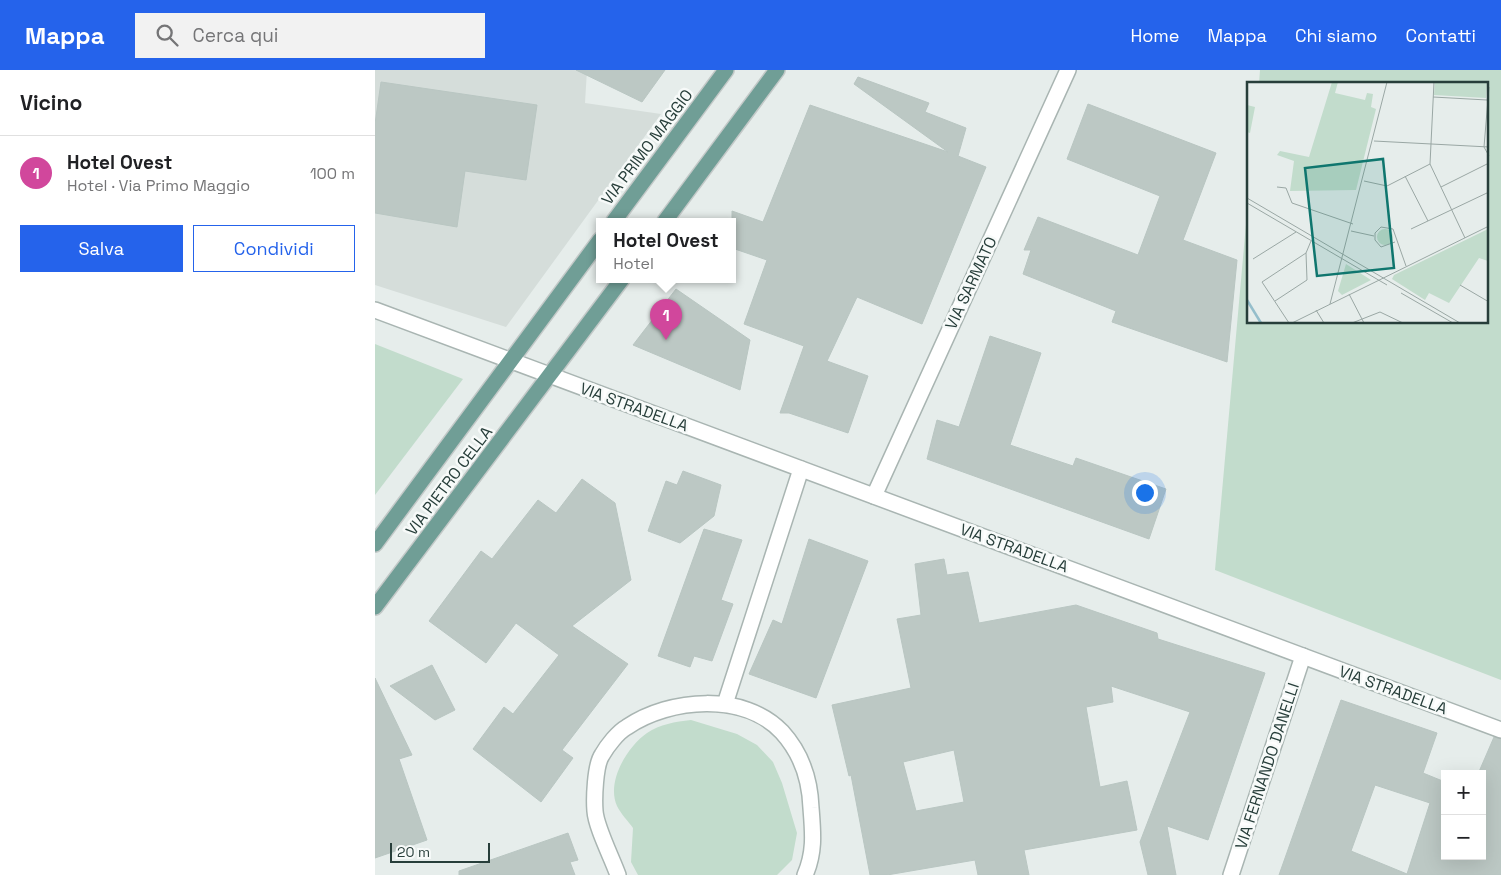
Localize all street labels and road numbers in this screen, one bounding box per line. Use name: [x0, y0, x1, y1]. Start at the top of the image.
street label: VIA PRIMO MAGGIO: [597, 85, 697, 209]
street label: VIA SARMATO: [940, 233, 1002, 333]
street label: VIA STRADELLA: [577, 378, 691, 436]
street label: VIA PIETRO CELLA: [401, 422, 497, 540]
street label: VIA STRADELLA: [957, 519, 1071, 577]
street label: VIA STRADELLA: [1336, 661, 1450, 719]
street label: VIA FERNANDO DANELLI: [1230, 680, 1304, 852]

